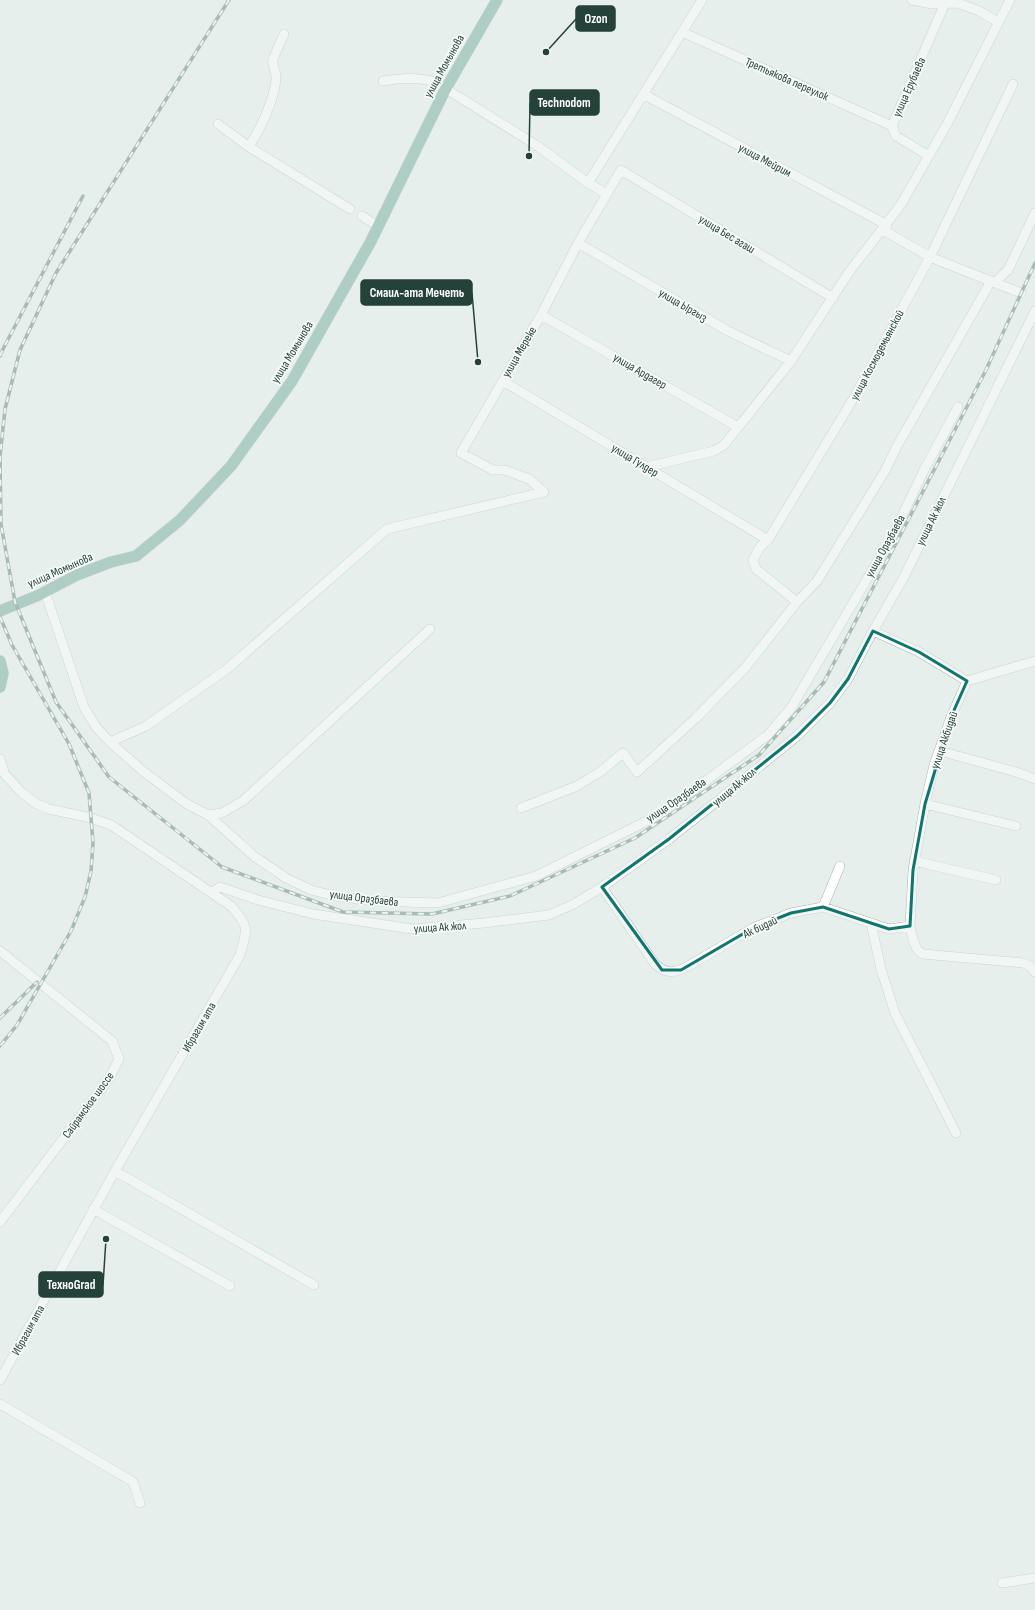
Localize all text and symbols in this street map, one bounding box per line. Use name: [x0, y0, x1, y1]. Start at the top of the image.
callout: Ozon: [576, 6, 615, 31]
text: Ozon: [584, 11, 608, 27]
street label: улица Момынова: [421, 32, 468, 100]
street label: Третьякова переулок: [743, 54, 831, 105]
street label: улица Ерубаева: [890, 55, 929, 119]
callout: Technodom: [530, 90, 599, 115]
text: Technodom: [537, 95, 591, 111]
street label: улица Мейрим: [736, 140, 794, 181]
street label: улица Бес агаш: [696, 212, 758, 257]
callout: Смаил-ата Мечеть: [361, 280, 472, 305]
text: Смаил-ата Мечеть: [370, 285, 465, 301]
street label: улица Ыргыз: [656, 286, 710, 325]
street label: улица Космодемьянской: [847, 307, 908, 403]
street label: улица Момынова: [268, 318, 317, 386]
street label: улица Мереке: [499, 324, 540, 380]
street label: улица Ардагер: [610, 350, 669, 393]
street label: улица Гулдер: [608, 440, 661, 480]
street label: улица Ак жол: [913, 494, 950, 548]
street label: улица Оразбаева: [862, 512, 909, 580]
street label: улица Момынова: [25, 549, 95, 591]
street label: улица Акбидай: [928, 709, 961, 771]
street label: улица Ак жол: [709, 764, 760, 810]
street label: улица Оразбаева: [643, 775, 709, 826]
street label: улица Оразбаева: [329, 887, 400, 910]
street label: Ак бидай: [740, 913, 780, 942]
street label: улица Ак жол: [413, 918, 468, 937]
street label: Ибрагим ата: [179, 999, 220, 1055]
street label: Сайрамское шоссе: [59, 1069, 118, 1141]
callout: ТехноGrad: [39, 1272, 103, 1297]
text: ТехноGrad: [47, 1277, 96, 1293]
street label: Ибрагим ата: [9, 1302, 48, 1358]

